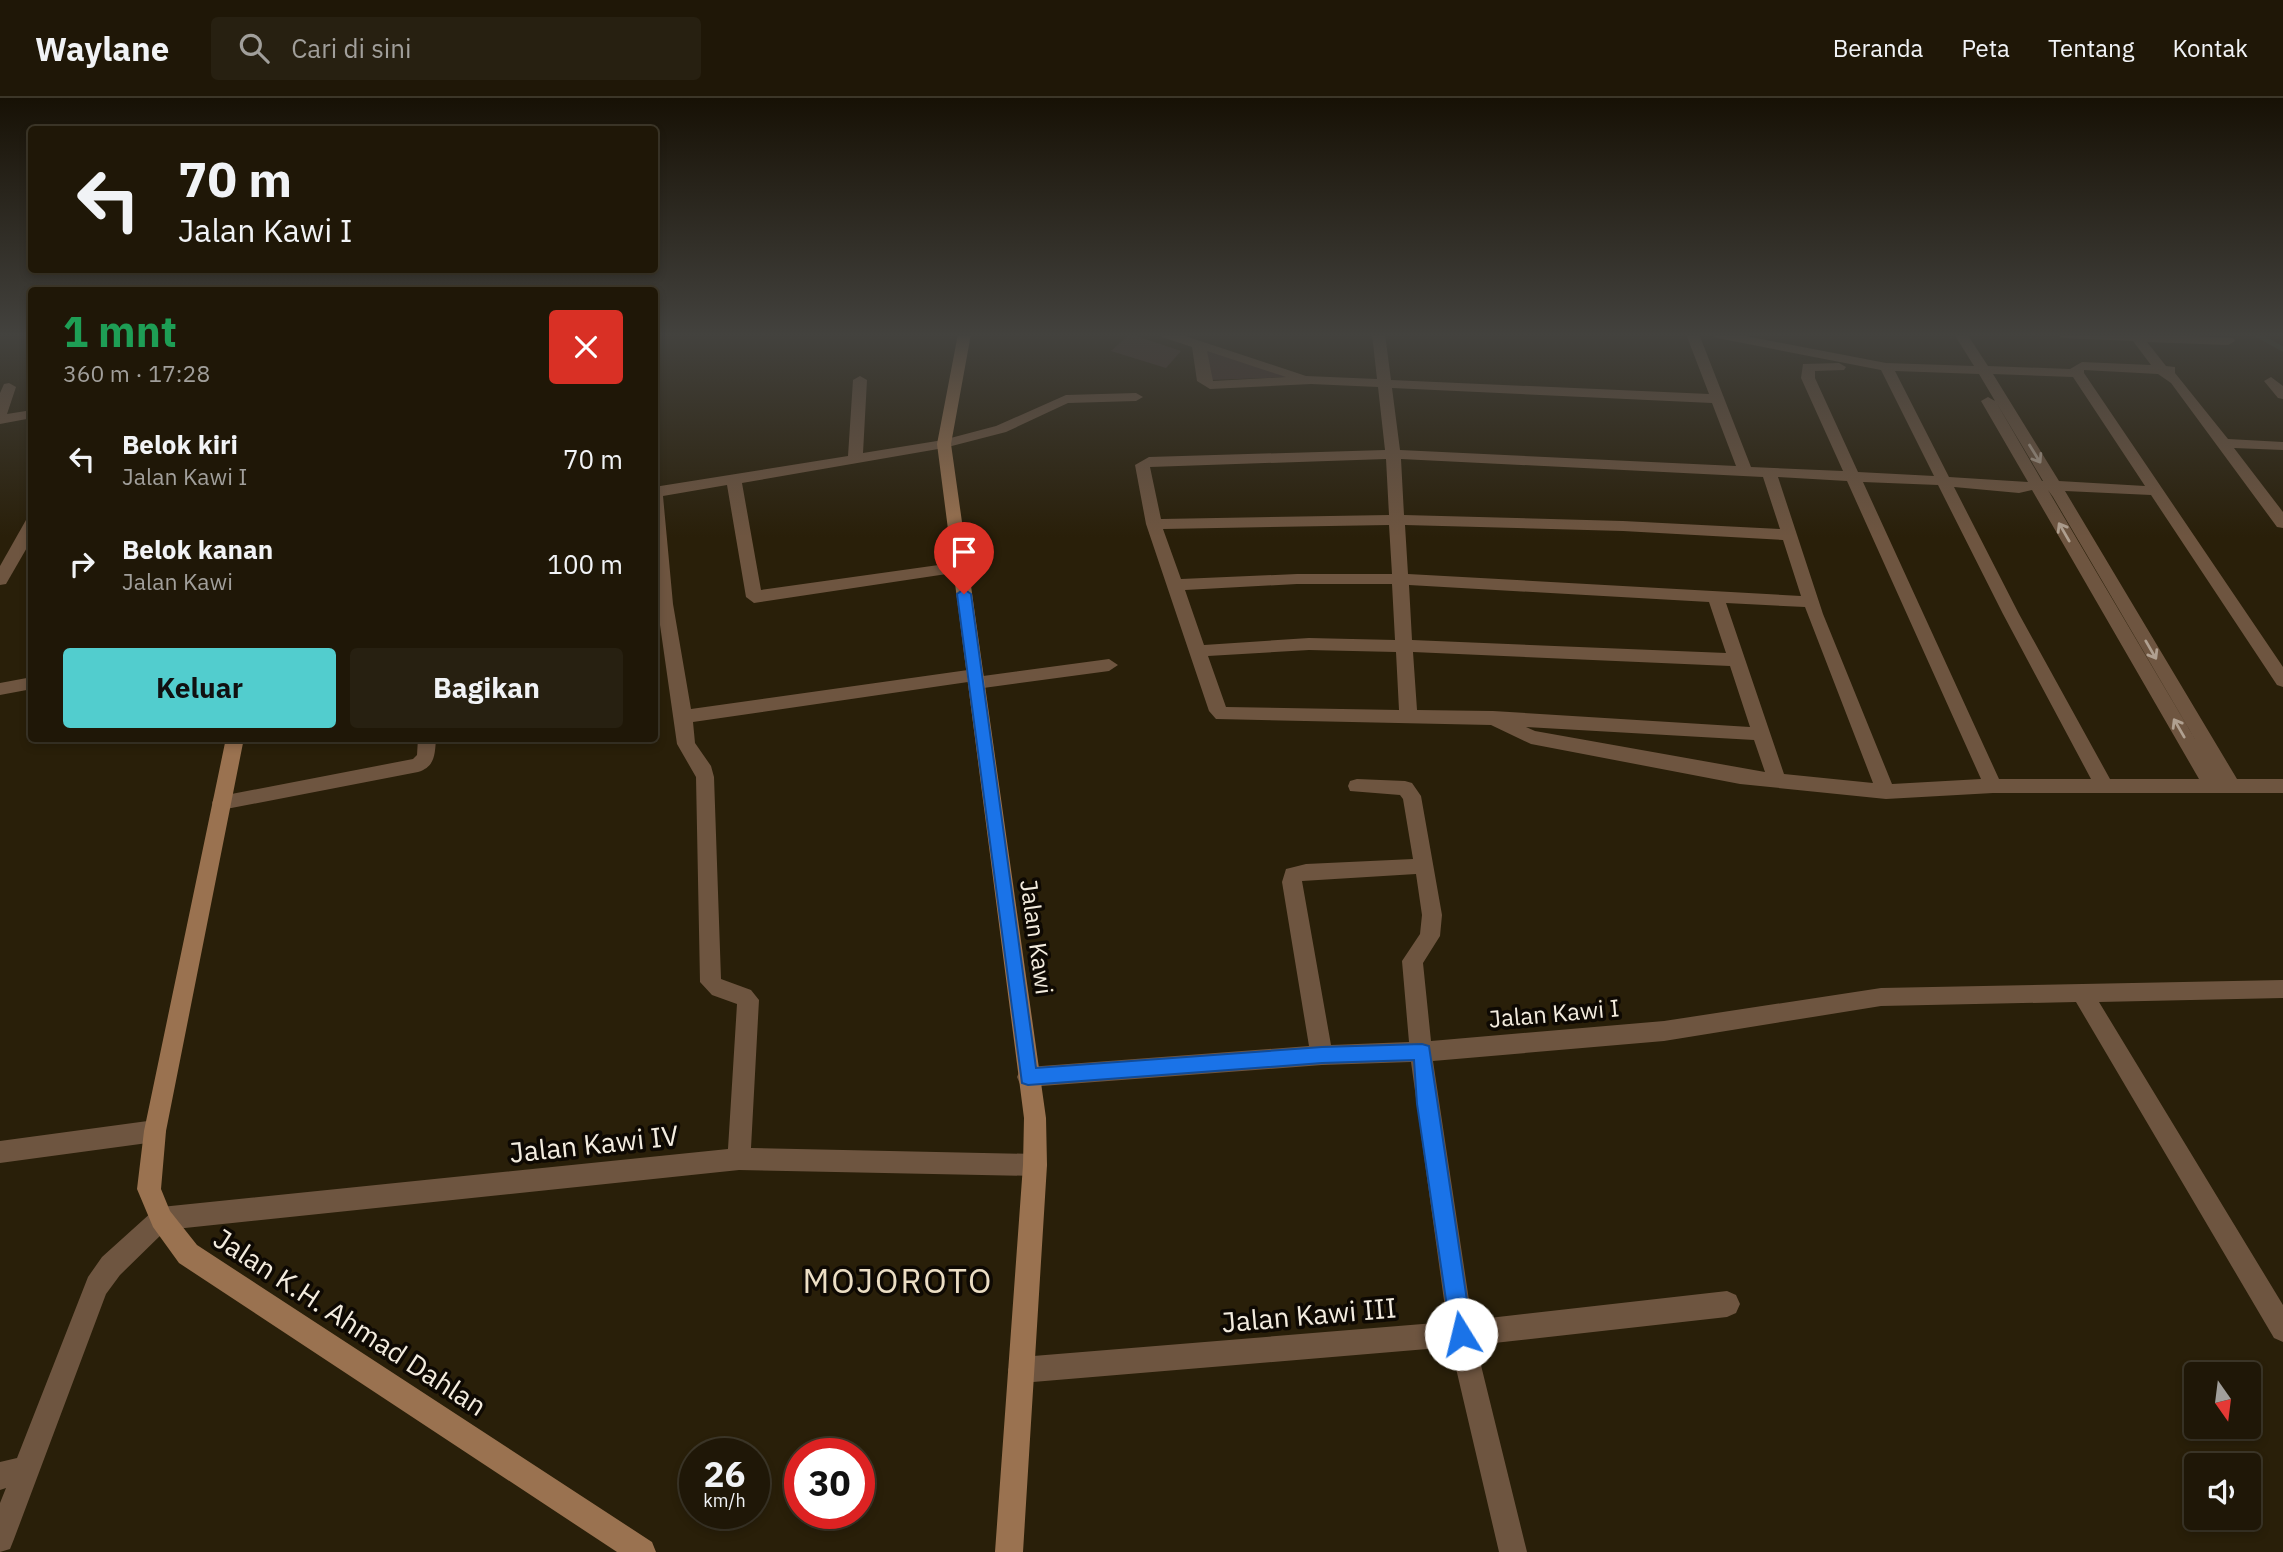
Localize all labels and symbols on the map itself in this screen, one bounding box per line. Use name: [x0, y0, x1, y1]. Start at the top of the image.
one-way arrow: [2029, 444, 2043, 464]
pin: [934, 522, 994, 594]
one-way arrow: [2057, 522, 2070, 543]
one-way arrow: [2145, 640, 2159, 660]
one-way arrow: [2172, 719, 2186, 739]
street label: Jalan Kawi: [1013, 877, 1061, 996]
street label: Jalan Kawi I: [1487, 991, 1621, 1035]
street label: Jalan Kawi IV: [508, 1116, 680, 1171]
street label: Jalan K.H. Ahmad Dahlan: [207, 1219, 494, 1424]
district label: MOJOROTO: [803, 1259, 993, 1302]
street label: Jalan Kawi III: [1220, 1288, 1398, 1341]
position arrow: [1424, 1297, 1498, 1371]
north arrow: [2184, 1362, 2261, 1438]
speed limit sign: 30: [784, 1438, 875, 1529]

